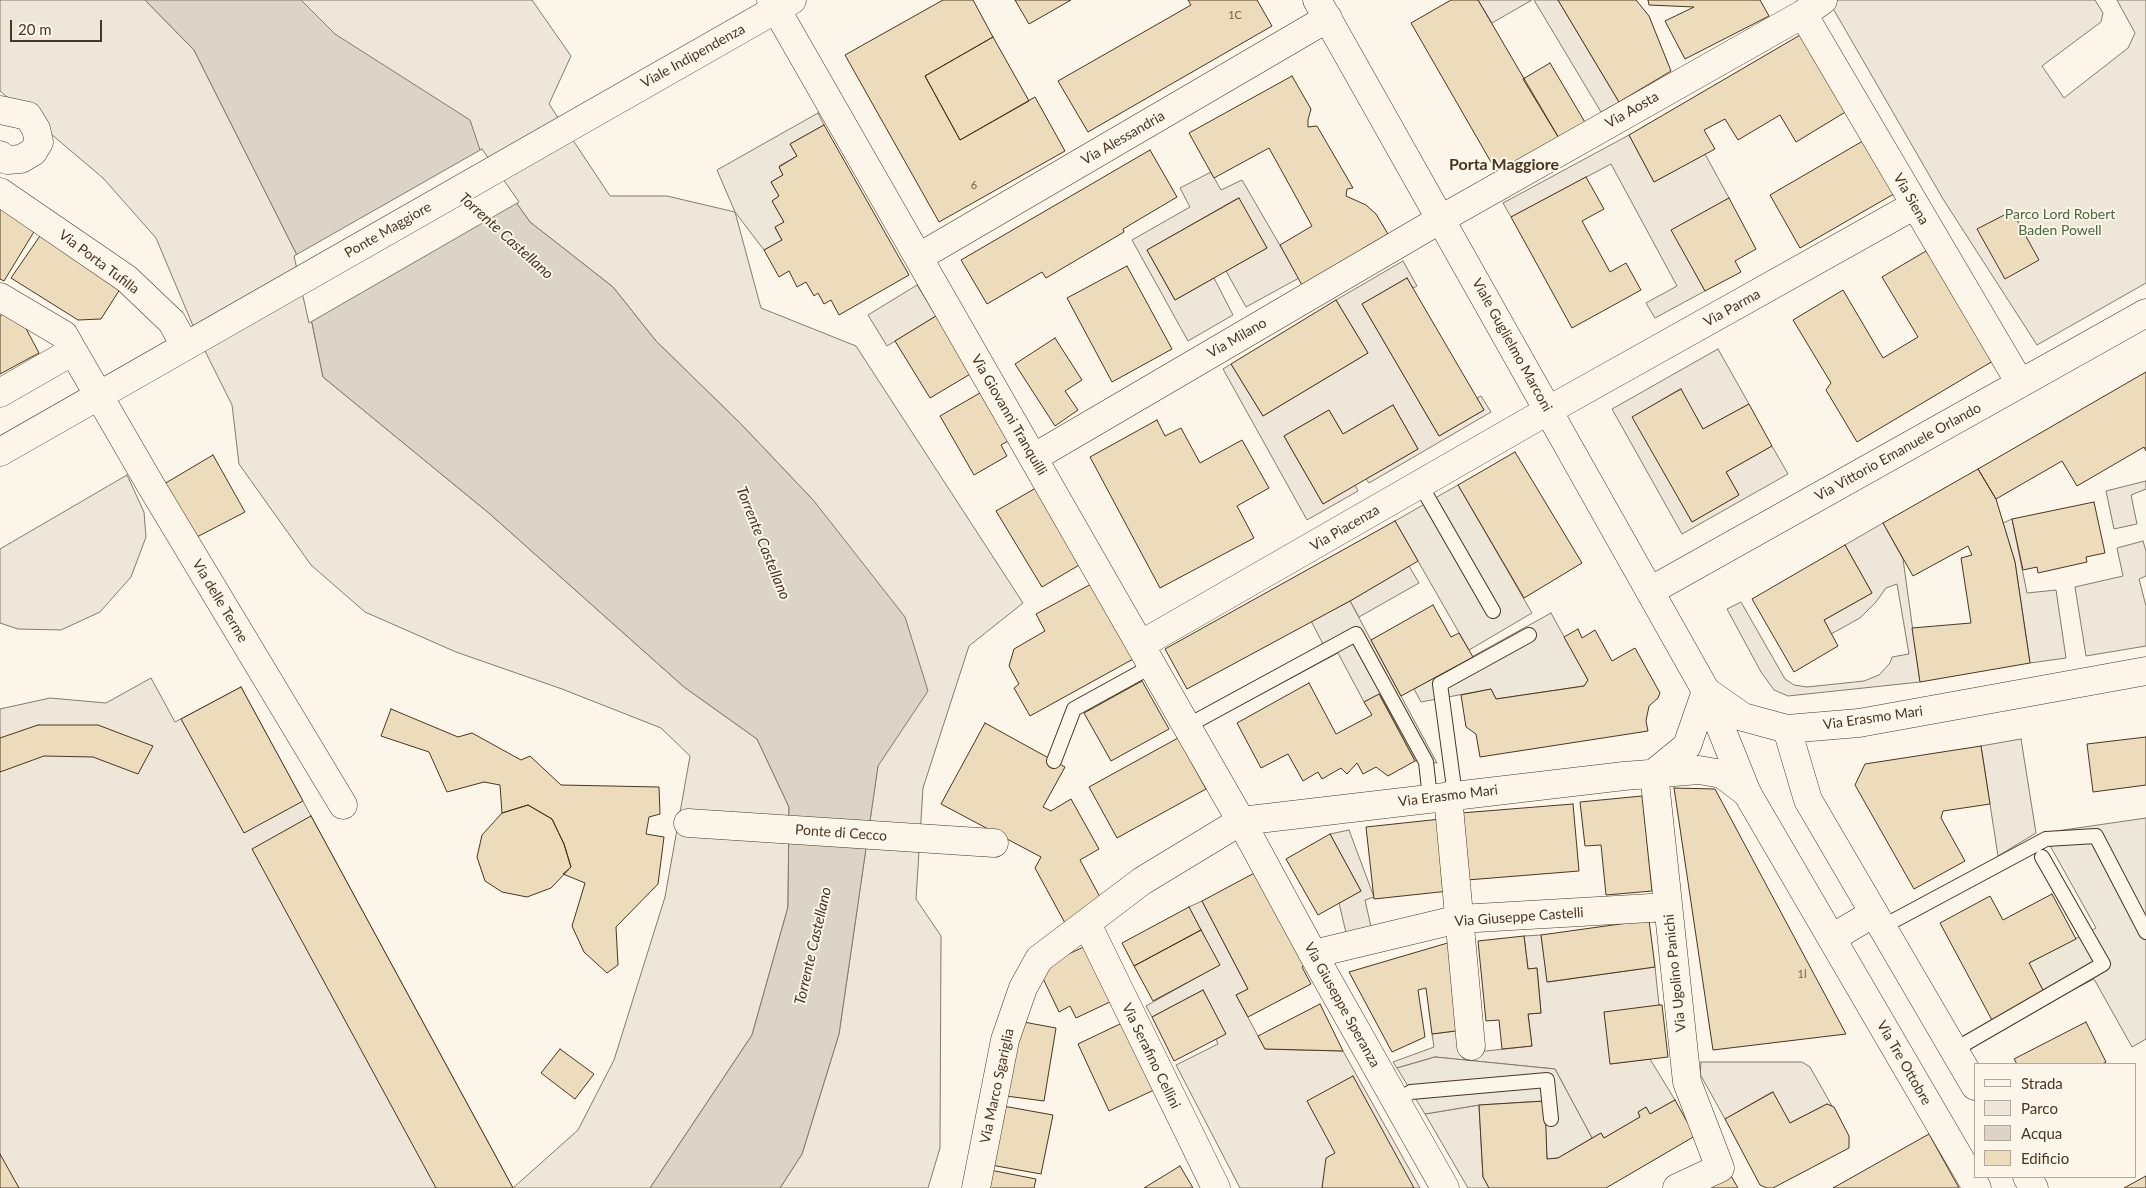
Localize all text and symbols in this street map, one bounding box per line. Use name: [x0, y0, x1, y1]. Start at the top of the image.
house number: 1C: [1228, 8, 1242, 22]
scale bar: [12, 10, 105, 42]
text: 20 m: [18, 20, 52, 38]
street label: Viale Indipendenza: [638, 20, 748, 92]
street label: Via Aosta: [1602, 88, 1662, 132]
street label: Via Alessandria: [1078, 107, 1168, 169]
district label: Porta Maggiore: [1449, 155, 1559, 175]
street label: Via Siena: [1890, 170, 1932, 228]
house number: 6: [971, 178, 977, 192]
water label: Torrente Castellano: [455, 189, 557, 283]
street label: Ponte Maggiore: [342, 198, 434, 262]
park label: Parco Lord Robert Baden Powell: [2005, 206, 2115, 238]
street label: Via Porta Tufilla: [56, 226, 142, 298]
street label: Viale Guglielmo Marconi: [1468, 275, 1556, 415]
street label: Via Parma: [1701, 286, 1763, 330]
street label: Via Milano: [1204, 314, 1270, 362]
street label: Via Giovanni Tranquilli: [968, 352, 1050, 478]
street label: Via Vittorio Emanuele Orlando: [1812, 399, 1984, 505]
water label: Torrente Castellano: [732, 484, 794, 602]
street label: Via Piacenza: [1307, 501, 1383, 555]
street label: Via delle Terme: [189, 556, 251, 646]
street label: Via Erasmo Mari: [1822, 703, 1924, 733]
street label: Via Erasmo Mari: [1397, 782, 1499, 810]
street label: Ponte di Cecco: [794, 821, 888, 845]
water label: Torrente Castellano: [791, 885, 835, 1007]
street label: Via Giuseppe Castelli: [1454, 904, 1584, 930]
street label: Via Ugolino Panichi: [1660, 913, 1690, 1033]
street label: Via Giuseppe Speranza: [1301, 939, 1383, 1071]
house number: 1l: [1798, 967, 1806, 981]
street label: Via Serafino Cellini: [1118, 1001, 1184, 1111]
street label: Via Tre Ottobre: [1873, 1018, 1935, 1108]
street label: Via Marco Sgariglia: [977, 1027, 1017, 1145]
legend: [1974, 1063, 2136, 1178]
text: Strada: [2021, 1074, 2063, 1092]
text: Parco: [2021, 1099, 2058, 1117]
text: Acqua: [2021, 1124, 2062, 1142]
text: Edificio: [2021, 1149, 2069, 1167]

